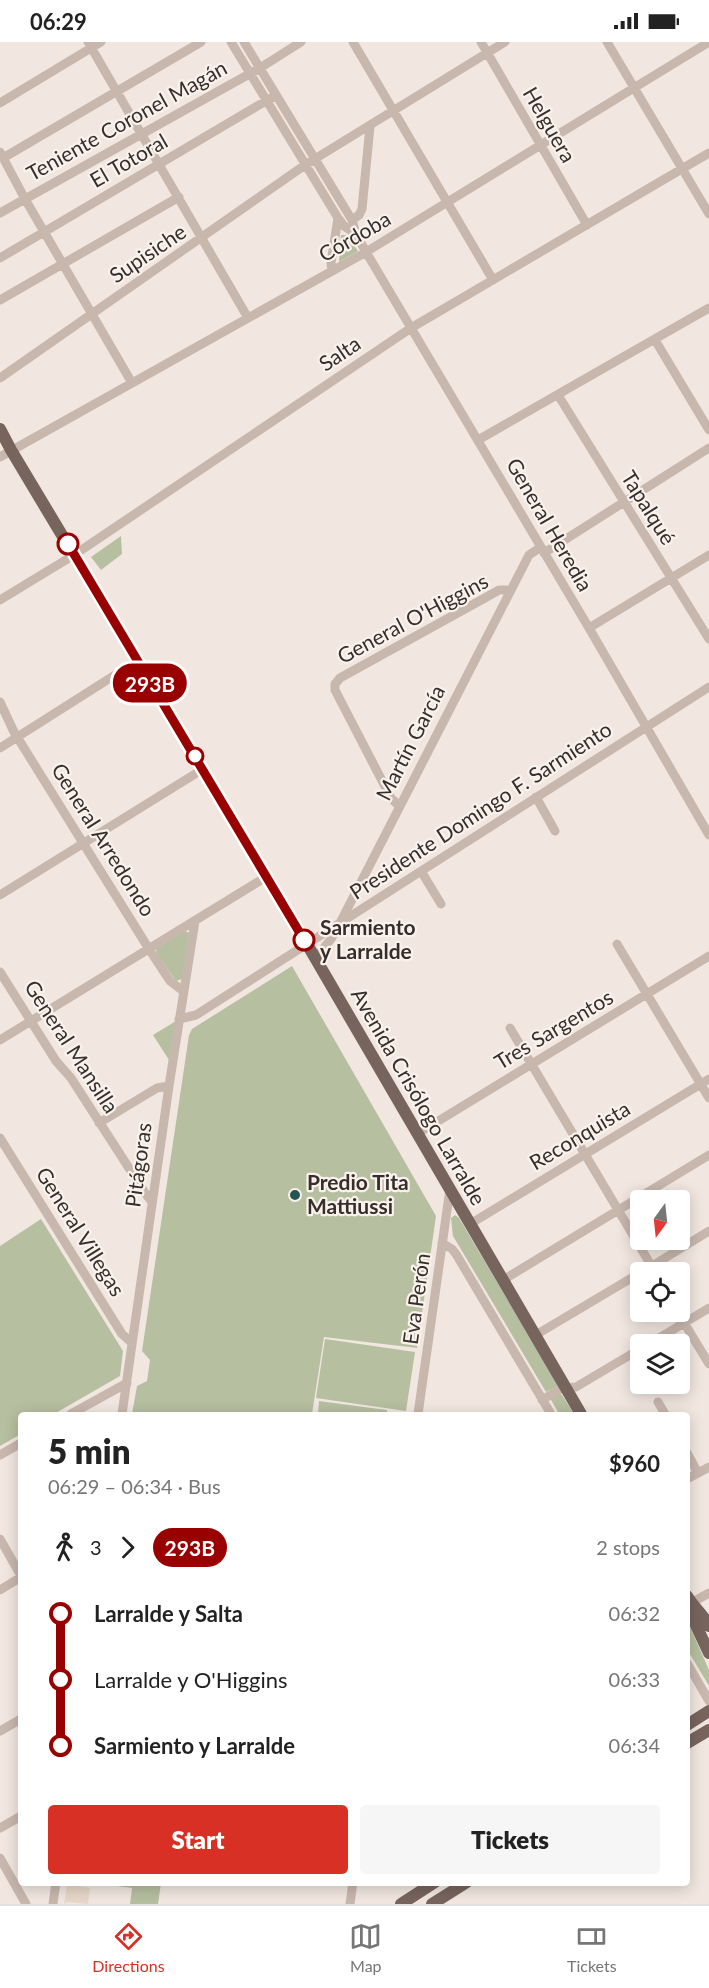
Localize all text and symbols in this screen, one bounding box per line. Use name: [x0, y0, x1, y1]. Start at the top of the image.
text: 06:29: [30, 8, 87, 35]
street label: Teniente Coronel Magán: [22, 54, 231, 185]
street label: Helguera: [519, 82, 582, 167]
street label: El Totoral: [85, 127, 172, 192]
street label: Córdoba: [314, 205, 395, 266]
street label: Supisiche: [104, 218, 190, 287]
street label: Salta: [314, 330, 365, 376]
street label: General Heredia: [502, 453, 599, 595]
street label: Tapalqué: [617, 466, 682, 549]
unlabelled marker: [57, 533, 79, 555]
street label: General O'Higgins: [333, 567, 492, 668]
line badge: 293B: [108, 664, 192, 702]
text: 293B: [125, 671, 175, 696]
street label: Martín García: [370, 681, 449, 804]
street label: Presidente Domingo F. Sarmiento: [345, 716, 616, 904]
unlabelled marker: [186, 747, 204, 765]
street label: General Arredondo: [47, 758, 162, 920]
place label: Sarmiento y Larralde: [320, 914, 416, 963]
marker: Sarmiento y Larralde: [293, 929, 315, 951]
street label: General Mansilla: [20, 975, 124, 1117]
street label: Avenida Crisólogo Larralde: [347, 983, 492, 1209]
street label: Tres Sargentos: [489, 984, 617, 1074]
street label: Reconquista: [525, 1095, 634, 1174]
street label: Pitágoras: [119, 1121, 156, 1209]
street label: General Villegas: [32, 1162, 131, 1300]
place label: Predio Tita Mattiussi: [307, 1169, 409, 1218]
marker: Predio Tita Mattiussi: [288, 1188, 302, 1202]
north arrow: [630, 1190, 690, 1250]
map controls: [630, 1190, 690, 1394]
street label: Eva Perón: [397, 1251, 434, 1346]
button: locate: [630, 1262, 690, 1322]
button: layers: [630, 1334, 690, 1394]
text: 5 min: [48, 1431, 130, 1471]
text: $960: [609, 1450, 660, 1477]
text: 06:29 – 06:34 · Bus: [48, 1474, 221, 1498]
icon: walk: [48, 1531, 81, 1564]
icon: forward: [111, 1531, 144, 1564]
text: 3: [90, 1535, 102, 1559]
text: 293B: [165, 1535, 215, 1560]
text: 2 stops: [596, 1535, 660, 1559]
text: Larralde y Salta: [94, 1600, 243, 1627]
text: 06:32: [609, 1601, 660, 1625]
text: Larralde y O'Higgins: [94, 1666, 288, 1693]
text: 06:33: [609, 1667, 660, 1691]
text: Sarmiento y Larralde: [94, 1732, 295, 1759]
text: 06:34: [609, 1733, 660, 1757]
button: Start: [48, 1805, 348, 1874]
button: Tickets: [360, 1805, 660, 1874]
tab: Directions: [92, 1920, 165, 1975]
tab: Map: [349, 1920, 382, 1975]
tab: Tickets: [567, 1920, 617, 1975]

